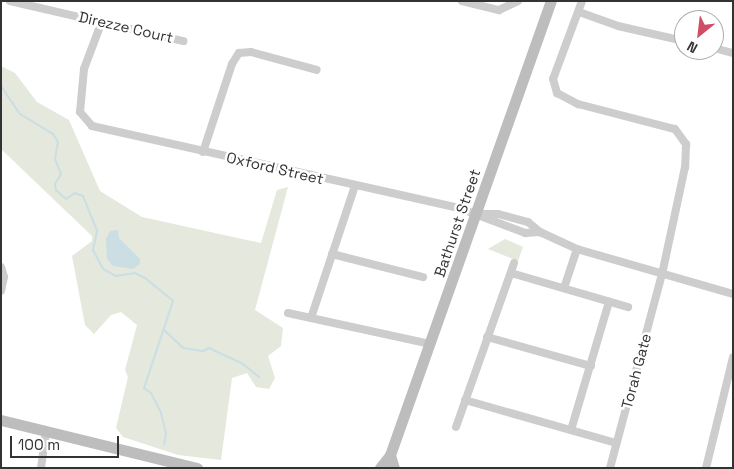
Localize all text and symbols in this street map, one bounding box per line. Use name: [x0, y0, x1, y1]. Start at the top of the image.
street label: Direzze Court: [77, 7, 175, 47]
north arrow: [674, 10, 724, 60]
text: N: [684, 37, 701, 57]
street label: Oxford Street: [225, 148, 325, 188]
street label: Bathurst Street: [430, 167, 484, 279]
street label: Torah Gate: [617, 331, 655, 411]
scale bar: [12, 426, 121, 458]
text: 100 m: [18, 435, 60, 454]

